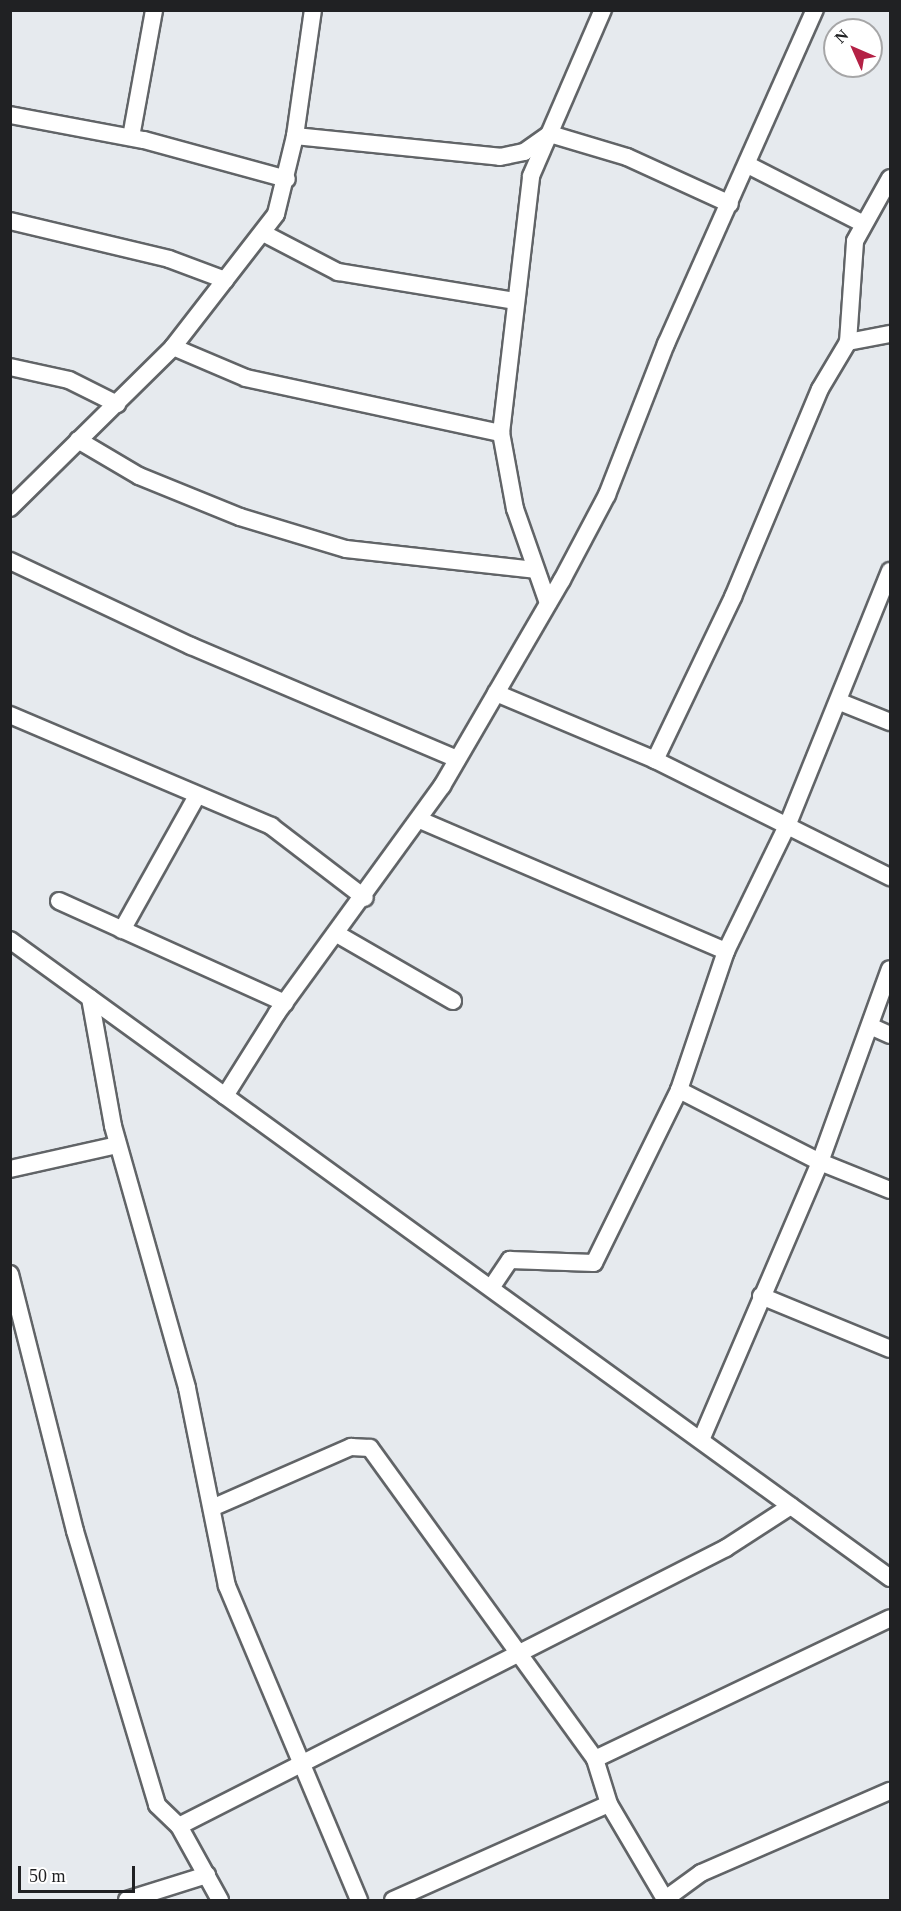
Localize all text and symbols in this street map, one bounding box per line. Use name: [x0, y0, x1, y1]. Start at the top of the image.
north arrow: [823, 18, 883, 78]
text: N: [831, 26, 851, 46]
scale bar: [21, 1854, 138, 1892]
text: 50 m: [29, 1866, 66, 1886]

